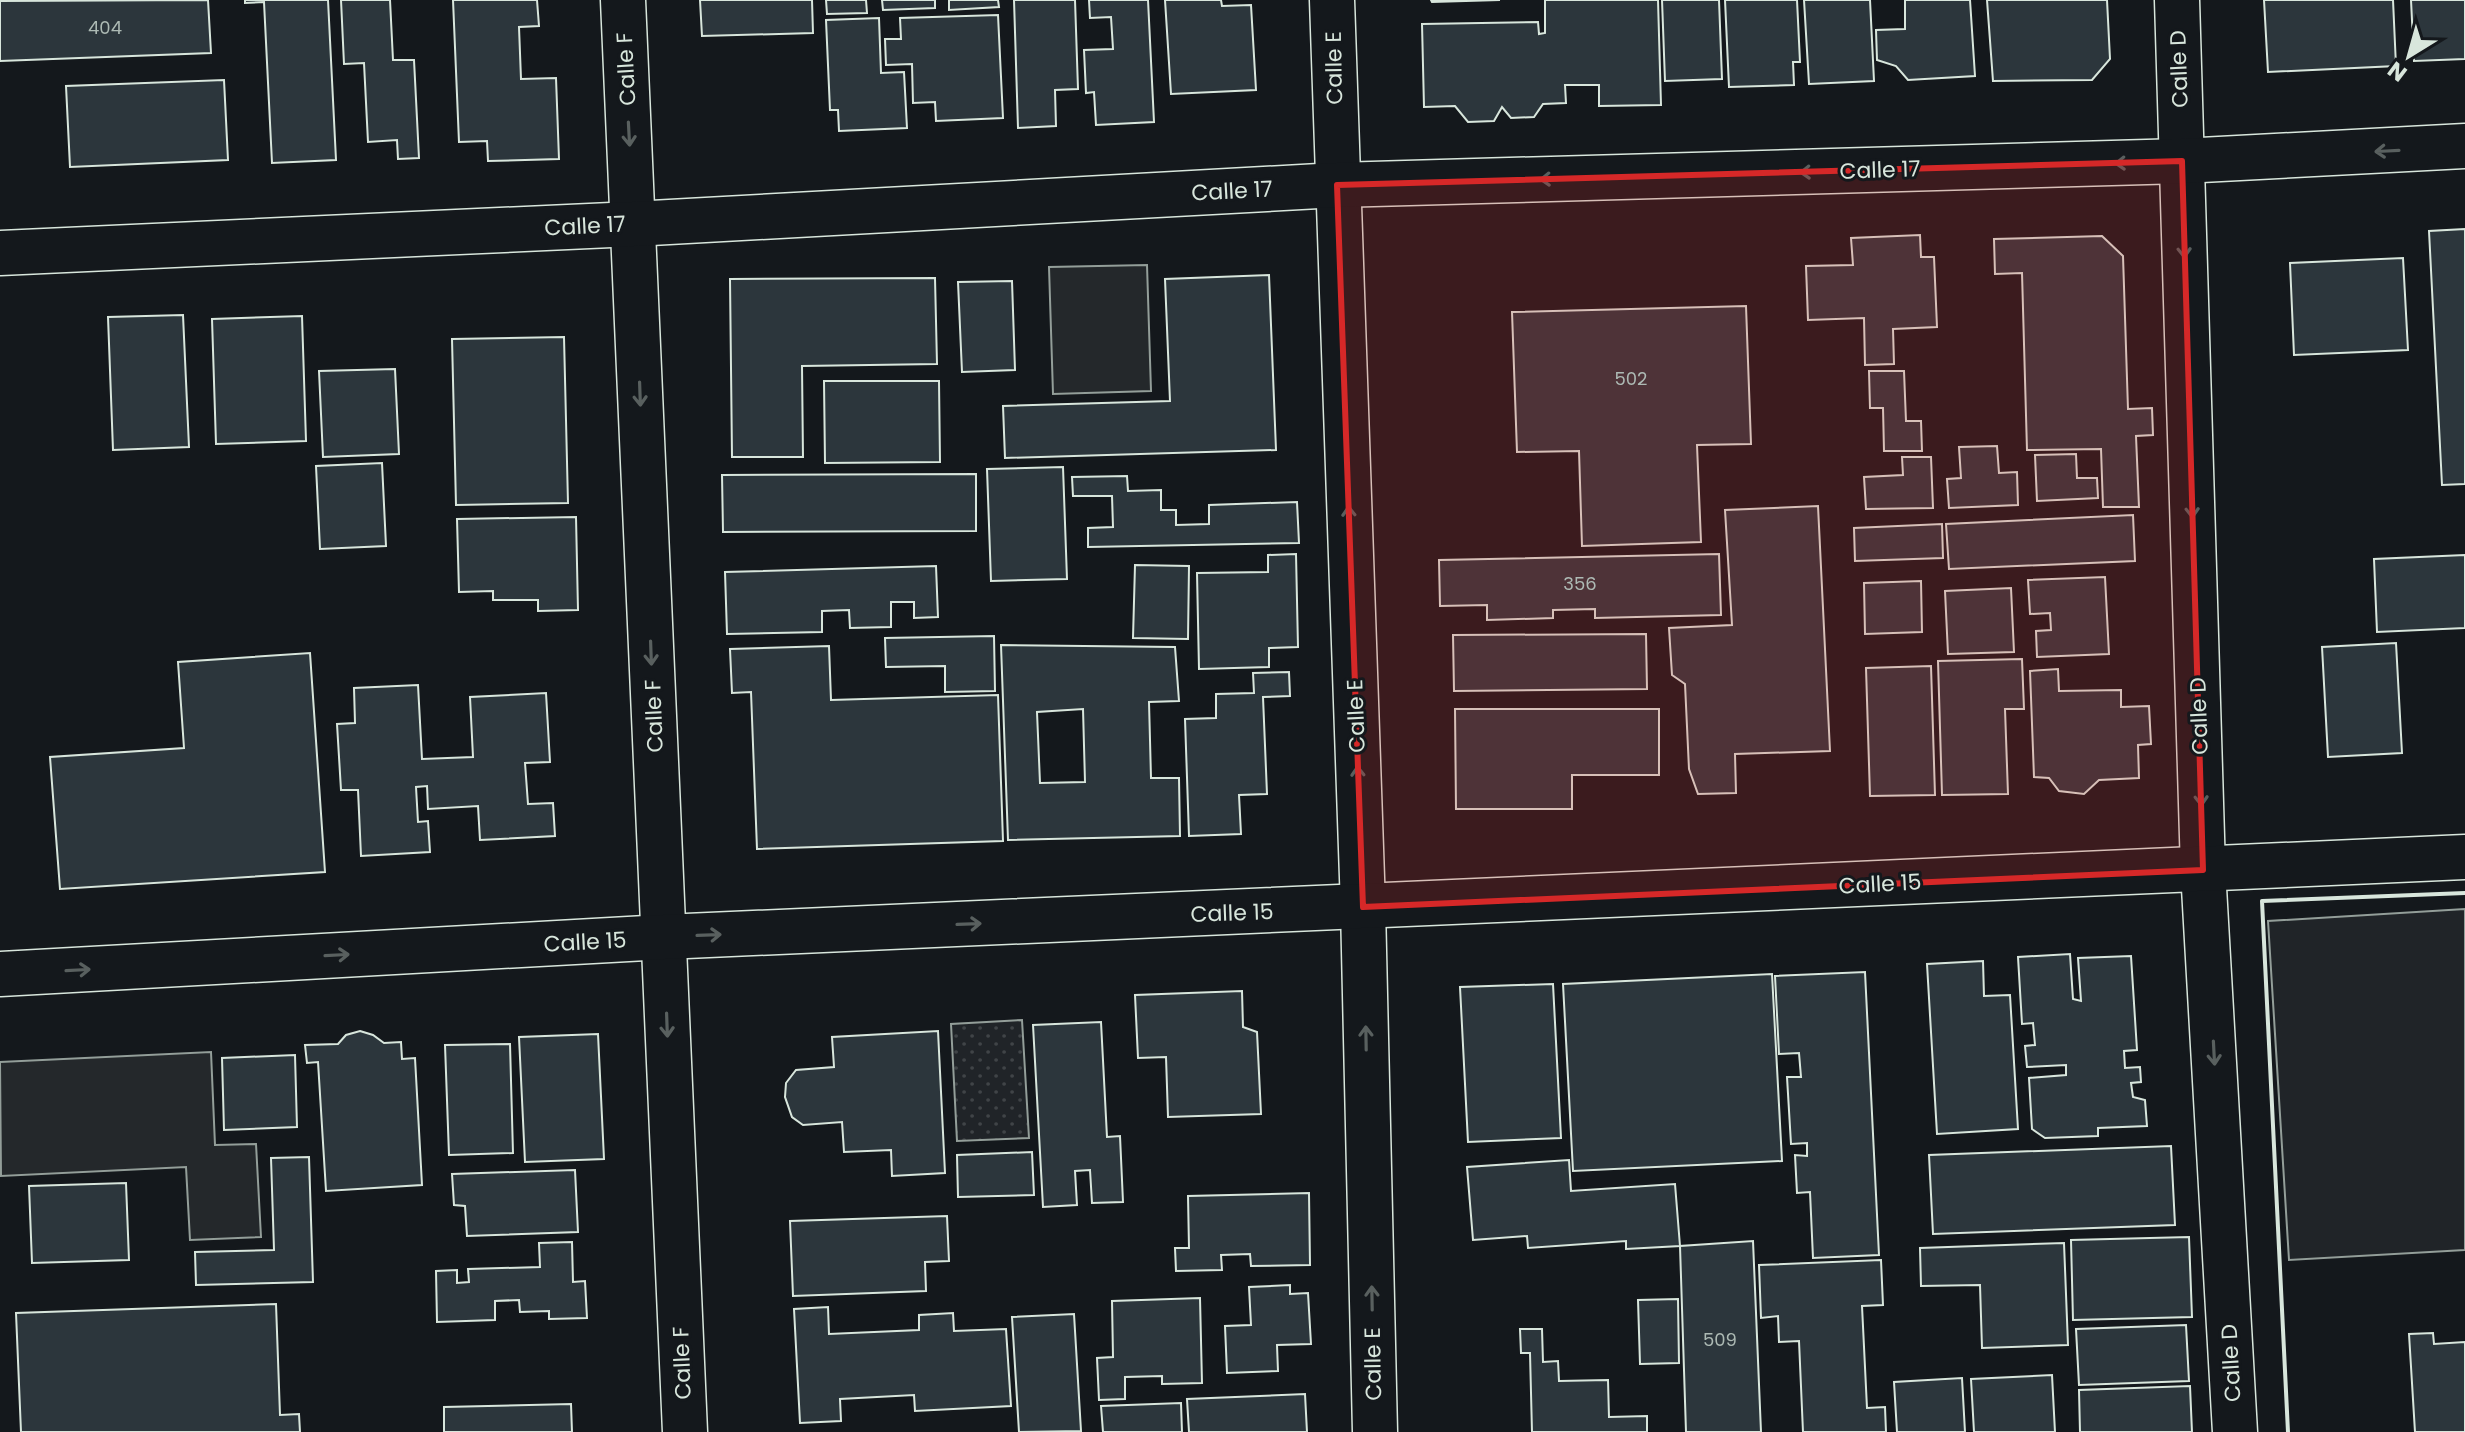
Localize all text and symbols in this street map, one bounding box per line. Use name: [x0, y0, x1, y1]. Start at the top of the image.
house number: 404: [88, 15, 122, 40]
north arrow: [2369, 16, 2449, 96]
street label: Calle D: [2162, 30, 2196, 108]
street label: Calle E: [1318, 31, 1350, 105]
street label: Calle F: [609, 32, 643, 106]
text: N: [2381, 54, 2413, 89]
one-way arrow: [621, 120, 636, 147]
one-way arrow: [2374, 143, 2401, 158]
street label: Calle 17: [1839, 153, 1921, 187]
one-way arrow: [2114, 155, 2141, 170]
one-way arrow: [1799, 164, 1826, 179]
one-way arrow: [1539, 171, 1566, 186]
street label: Calle 17: [1191, 173, 1273, 209]
street label: Calle 17: [544, 208, 626, 244]
one-way arrow: [2177, 232, 2192, 259]
house number: 502: [1615, 366, 1647, 391]
one-way arrow: [633, 380, 648, 407]
one-way arrow: [2185, 492, 2200, 519]
one-way arrow: [1341, 505, 1356, 532]
house number: 356: [1563, 571, 1597, 596]
one-way arrow: [644, 639, 659, 666]
street label: Calle D: [2182, 677, 2216, 755]
street label: Calle F: [637, 679, 671, 753]
street label: Calle E: [1339, 679, 1373, 753]
one-way arrow: [1351, 765, 1366, 792]
one-way arrow: [2193, 780, 2209, 807]
street label: Calle 15: [1838, 866, 1922, 902]
street label: Calle 15: [1190, 896, 1274, 930]
one-way arrow: [955, 916, 982, 931]
street label: Calle 15: [543, 924, 627, 960]
one-way arrow: [695, 928, 722, 943]
one-way arrow: [323, 948, 350, 963]
one-way arrow: [64, 962, 91, 977]
one-way arrow: [660, 1011, 675, 1038]
one-way arrow: [1358, 1025, 1374, 1052]
one-way arrow: [2206, 1039, 2221, 1066]
one-way arrow: [1364, 1285, 1380, 1312]
street label: Calle D: [2213, 1323, 2249, 1403]
street label: Calle F: [665, 1326, 699, 1400]
street label: Calle E: [1357, 1327, 1389, 1401]
house number: 509: [1703, 1327, 1737, 1352]

